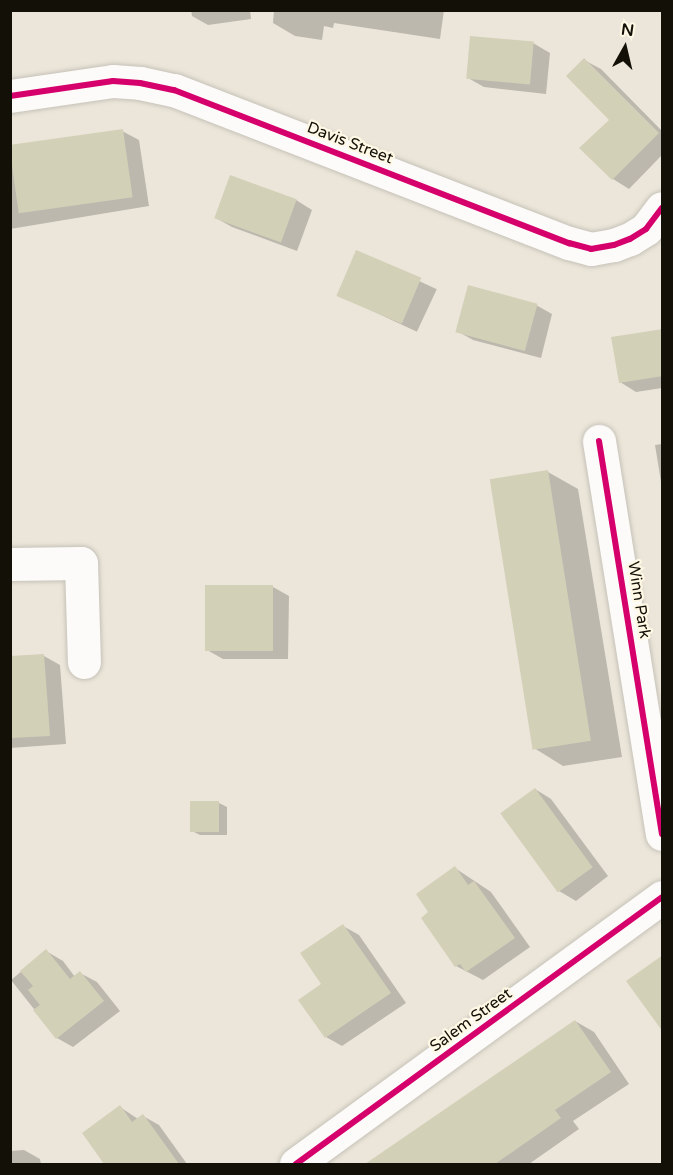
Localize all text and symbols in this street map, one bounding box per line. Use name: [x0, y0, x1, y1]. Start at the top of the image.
north arrow: [595, 18, 655, 78]
text: N: [620, 19, 635, 41]
street label: Davis Street: [304, 118, 396, 168]
street label: Winn Park: [623, 560, 655, 640]
street label: Salem Street: [426, 984, 516, 1056]

